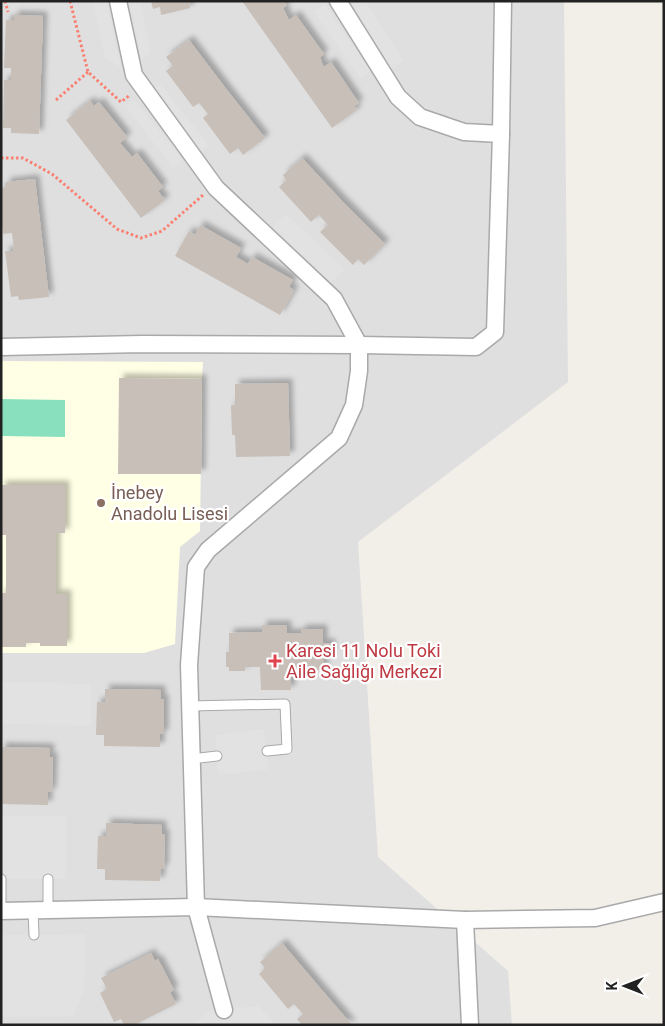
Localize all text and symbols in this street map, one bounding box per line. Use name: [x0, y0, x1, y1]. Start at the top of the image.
place label: İnebey Anadolu Lisesi: [111, 482, 228, 524]
marker: İnebey Anadolu Lisesi: [95, 497, 107, 509]
place label: Karesi 11 Nolu Toki Aile Sağlığı Merkezi: [286, 640, 442, 682]
marker: Karesi 11 Nolu Toki Aile Sağlığı Merkezi: [268, 654, 282, 668]
north arrow: [600, 961, 650, 1011]
text: K: [604, 981, 620, 990]

